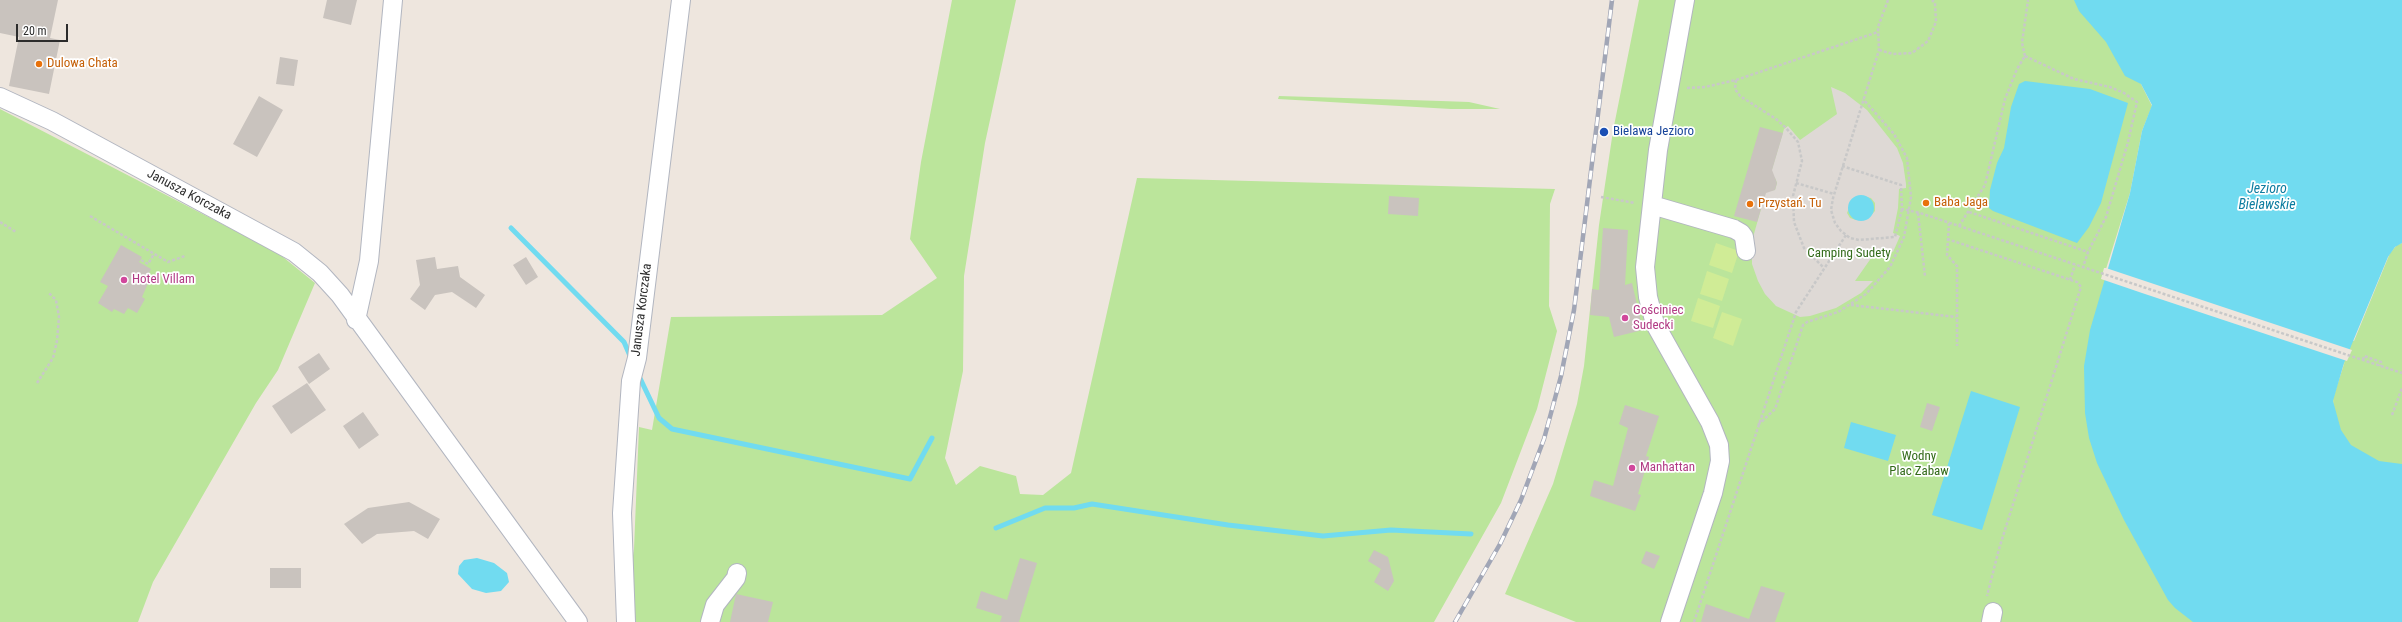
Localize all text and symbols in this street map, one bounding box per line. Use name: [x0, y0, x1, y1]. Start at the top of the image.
scale bar: [18, 16, 70, 42]
text: 20 m: [23, 24, 47, 38]
place label: Dulowa Chata: [47, 56, 118, 72]
marker: Dulowa Chata: [34, 59, 44, 69]
place label: Bielawa Jezioro: [1613, 124, 1694, 140]
marker: Bielawa Jezioro: [1598, 126, 1610, 138]
street label: Janusza Korczaka: [144, 166, 234, 224]
water label: Jezioro Bielawskie: [2238, 181, 2296, 214]
place label: Baba Jaga: [1934, 195, 1988, 211]
place label: Przystań. Tu: [1758, 196, 1821, 212]
marker: Baba Jaga: [1921, 198, 1931, 208]
marker: Przystań. Tu: [1745, 199, 1755, 209]
park label: Camping Sudety: [1807, 246, 1891, 262]
street label: Janusza Korczaka: [629, 263, 655, 357]
place label: Hotel Villam: [132, 272, 195, 288]
marker: Hotel Villam: [119, 275, 129, 285]
place label: Gościniec Sudecki: [1633, 303, 1684, 334]
marker: Gościniec Sudecki: [1620, 313, 1630, 323]
park label: Wodny Plac Zabaw: [1889, 449, 1949, 480]
place label: Manhattan: [1640, 460, 1695, 476]
marker: Manhattan: [1627, 463, 1637, 473]

